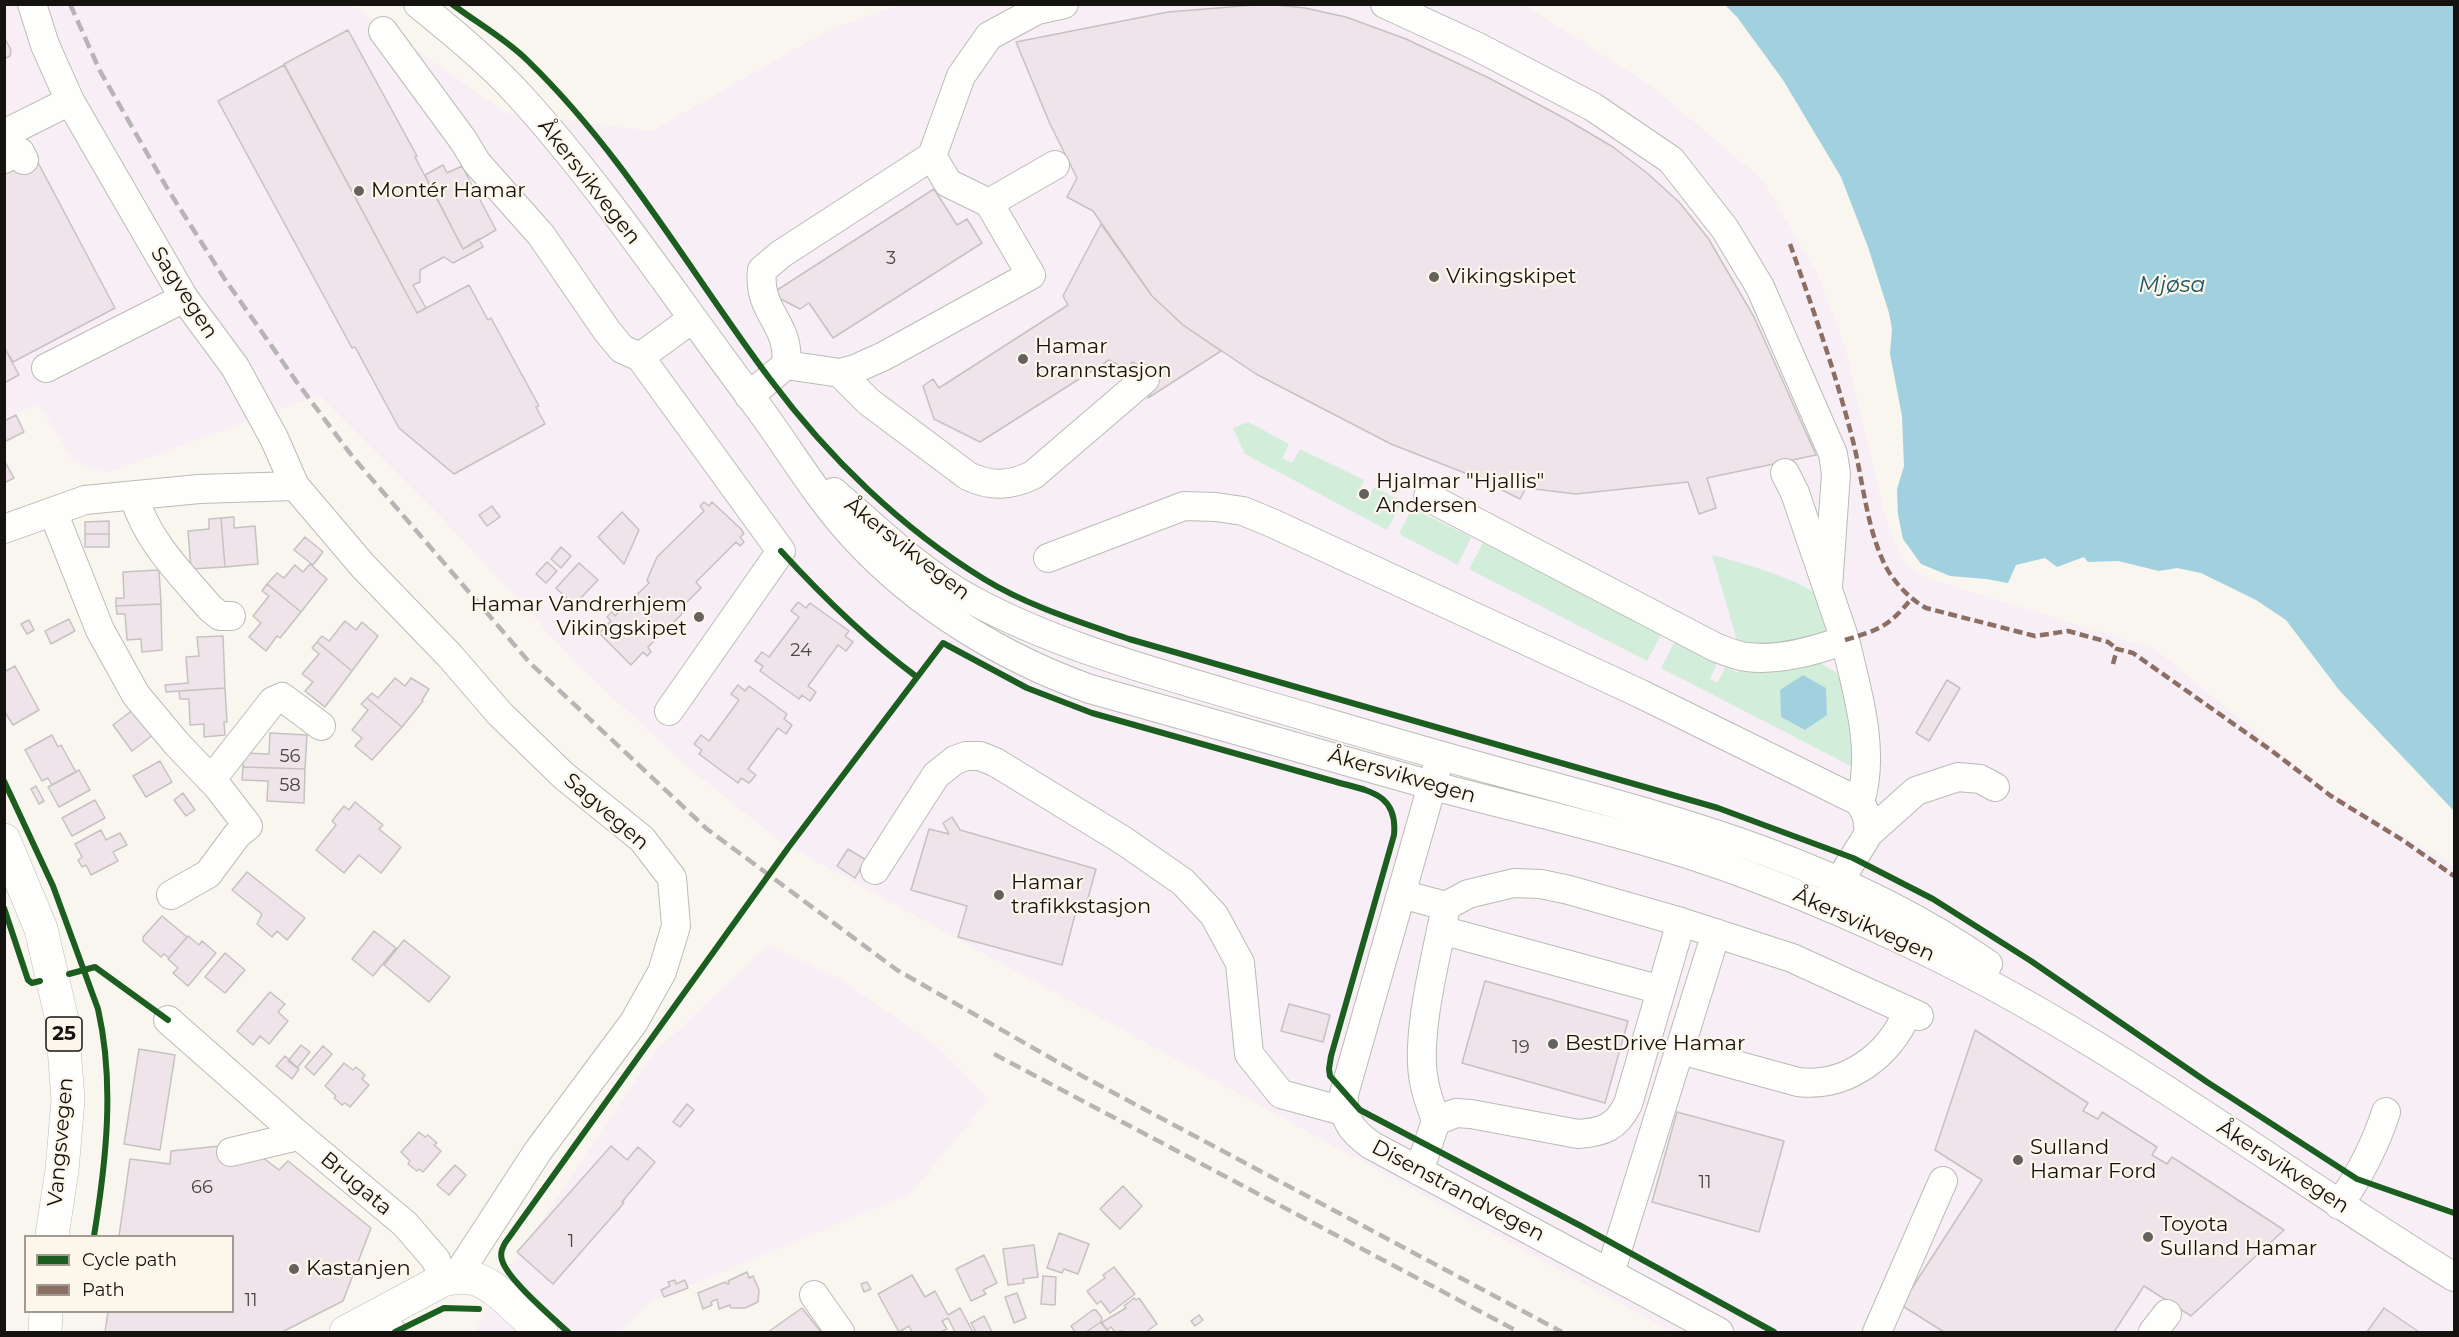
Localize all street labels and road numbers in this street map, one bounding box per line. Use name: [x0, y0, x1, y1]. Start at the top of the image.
street label: Åkersvikvegen: [532, 114, 646, 250]
street label: Sagvegen: [145, 242, 223, 344]
street label: Åkersvikvegen: [839, 492, 975, 606]
street label: Åkersvikvegen: [1325, 743, 1479, 809]
street label: Sagvegen: [558, 768, 654, 856]
street label: Åkersvikvegen: [1789, 883, 1939, 967]
road number: 25: [46, 1017, 82, 1051]
street label: Vangsvegen: [43, 1076, 79, 1208]
street label: Åkersvikvegen: [2212, 1115, 2354, 1219]
street label: Disenstrandvegen: [1367, 1135, 1549, 1247]
street label: Brugata: [315, 1147, 397, 1221]

